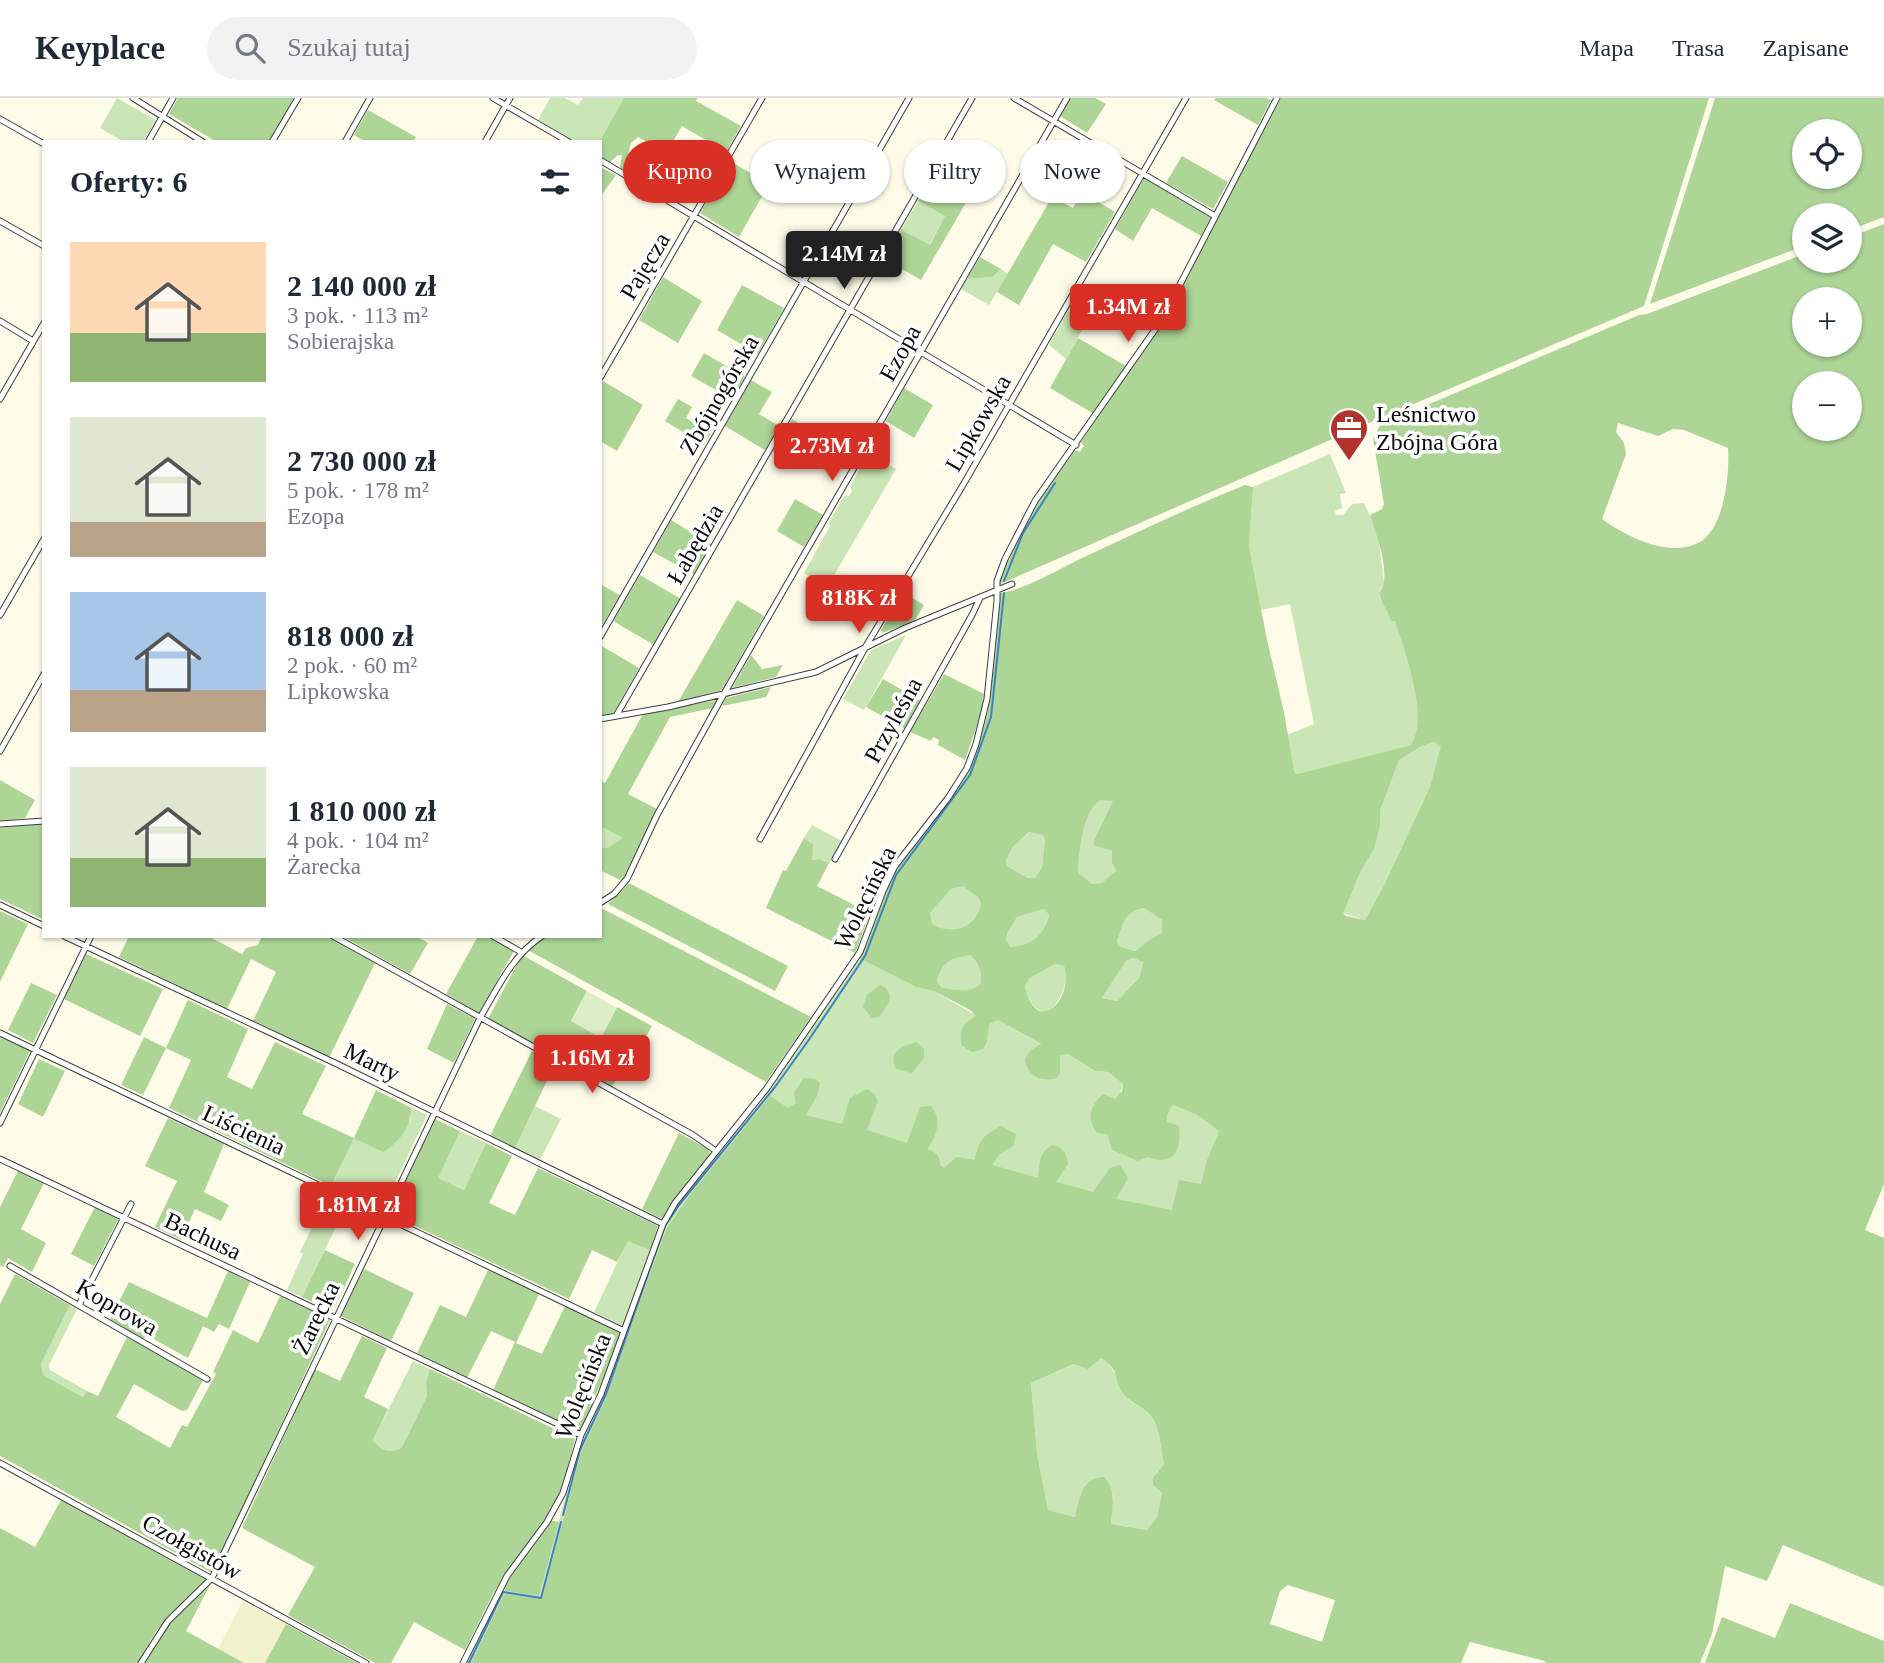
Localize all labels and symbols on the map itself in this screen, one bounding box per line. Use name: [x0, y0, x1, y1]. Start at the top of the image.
street label: Pajęcza: [615, 228, 675, 304]
pin: 2.14M zł: [772, 232, 916, 291]
pin: 1.34M zł: [1056, 285, 1200, 344]
street label: Ezopa: [874, 320, 926, 386]
street label: Zbójnogórska: [674, 330, 764, 459]
street label: Lipkowska: [940, 370, 1016, 476]
place label: Leśnictwo Zbójna Góra: [1376, 401, 1498, 455]
office icon: Leśnictwo Zbójna Góra: [1328, 407, 1370, 462]
pin: 2.73M zł: [760, 424, 904, 483]
street label: Łabędzia: [662, 499, 728, 589]
pin: 818K zł: [794, 575, 924, 635]
street label: Przyleśna: [859, 673, 927, 767]
street label: Wolęcińska: [829, 842, 901, 954]
pin: 1.16M zł: [520, 1035, 664, 1095]
street label: Marty: [340, 1037, 404, 1087]
street label: Liścienia: [199, 1100, 290, 1161]
pin: 1.81M zł: [286, 1182, 430, 1242]
street label: Bachusa: [161, 1207, 246, 1265]
street label: Koprowa: [72, 1273, 162, 1341]
street label: Żarecka: [287, 1277, 345, 1358]
street label: Wolęcińska: [550, 1329, 616, 1443]
street label: Czołgistów: [138, 1509, 247, 1585]

